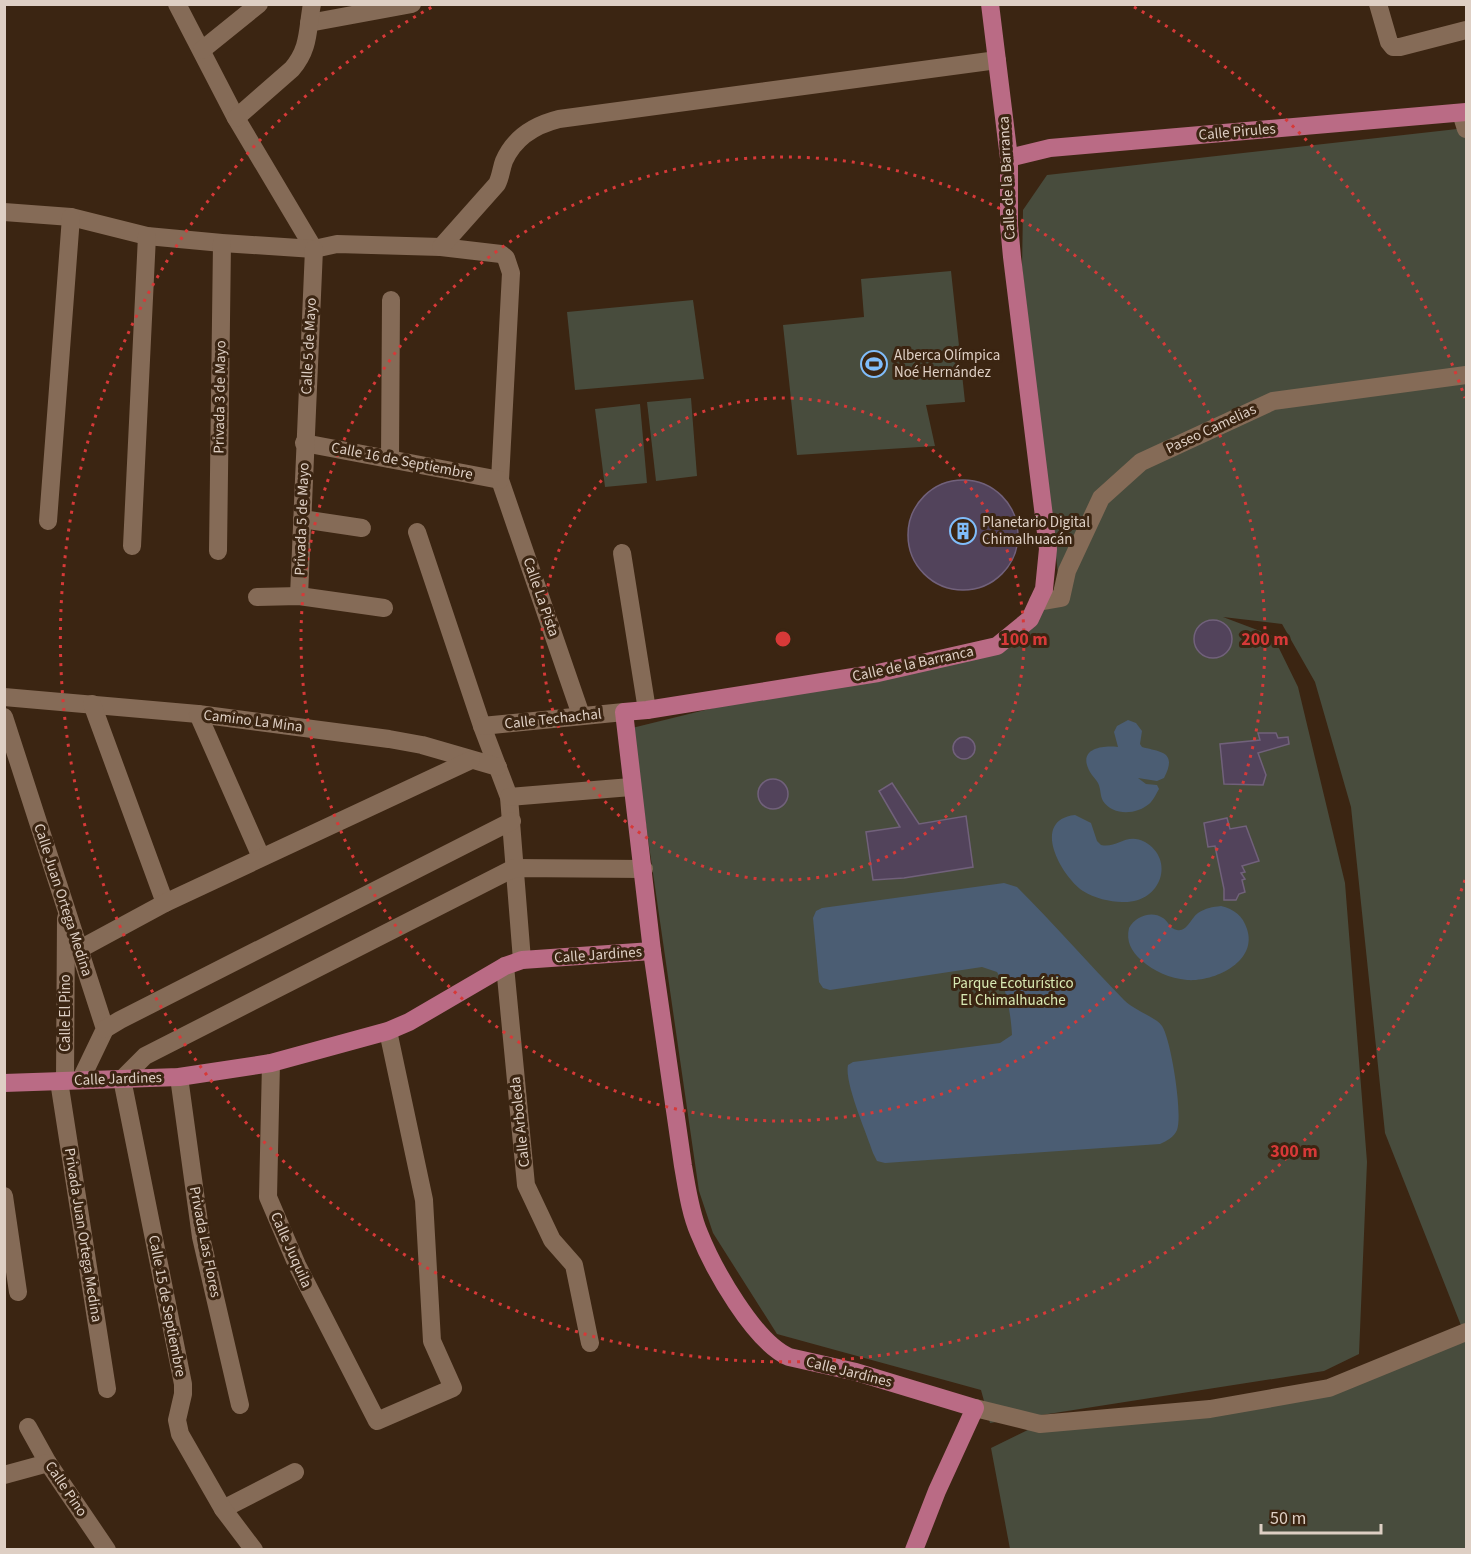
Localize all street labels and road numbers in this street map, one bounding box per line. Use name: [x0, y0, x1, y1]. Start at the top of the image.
street label: Calle de la Barranca: [993, 116, 1021, 240]
street label: Calle Pirules: [1198, 118, 1276, 146]
street label: Calle 5 de Mayo: [296, 297, 322, 395]
street label: Privada 3 de Mayo: [209, 340, 231, 454]
street label: Paseo Camelias: [1162, 399, 1260, 459]
street label: Calle 16 de Septiembre: [329, 437, 475, 485]
street label: Privada 5 de Mayo: [290, 462, 314, 576]
street label: Calle La Pista: [518, 555, 564, 639]
street label: Calle de la Barranca: [850, 641, 976, 687]
street label: Calle Techachal: [503, 703, 603, 735]
street label: Camino La Mina: [202, 704, 304, 738]
street label: Calle Juan Ortega Medina: [28, 821, 98, 979]
street label: Calle Jardines: [553, 941, 643, 969]
street label: Calle El Pino: [55, 974, 76, 1052]
street label: Calle Jardines: [74, 1067, 162, 1091]
street label: Calle Arboleda: [505, 1076, 535, 1168]
street label: Privada Juan Ortega Medina: [59, 1146, 107, 1324]
street label: Privada Las Flores: [184, 1185, 226, 1299]
street label: Calle Juquila: [265, 1209, 317, 1291]
street label: Calle 15 de Septiembre: [143, 1233, 191, 1379]
street label: Calle Jardines: [804, 1351, 894, 1393]
street label: Calle Pino: [40, 1457, 92, 1521]

